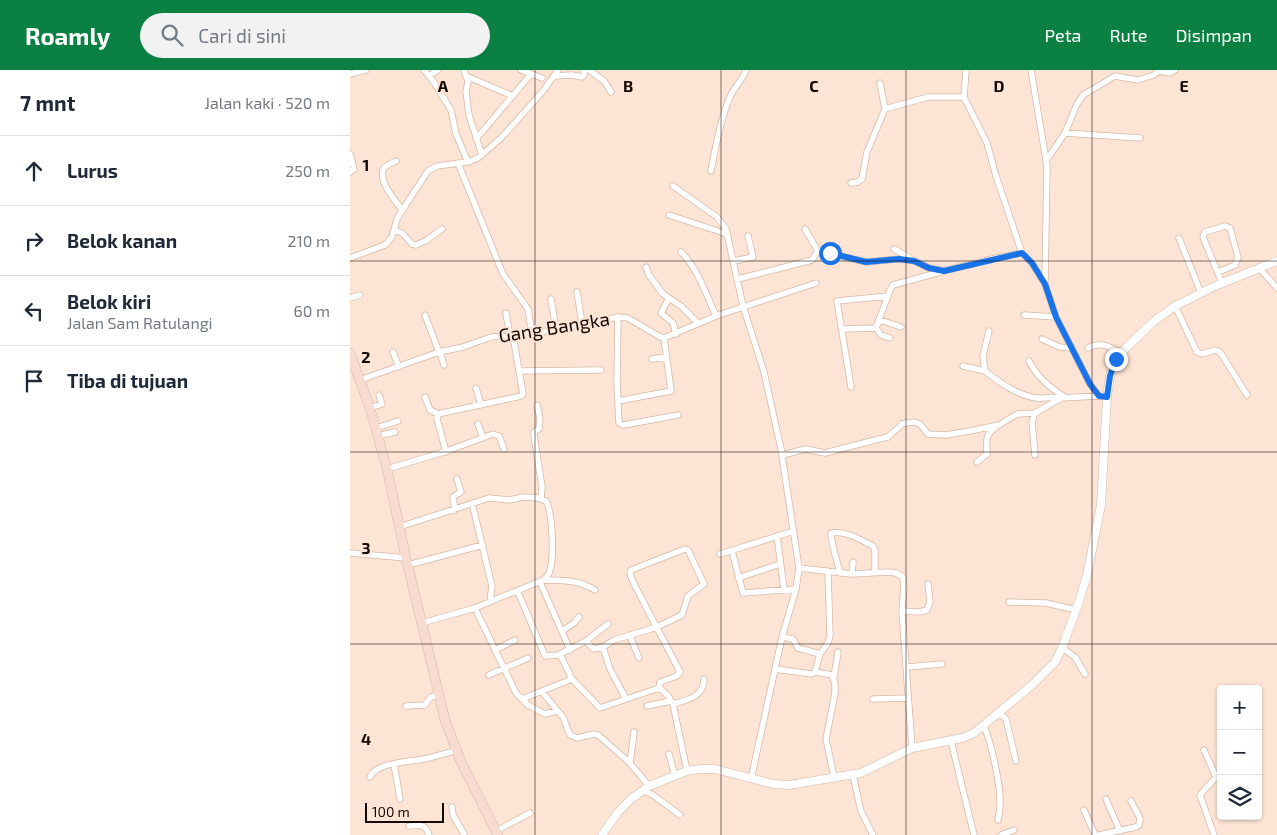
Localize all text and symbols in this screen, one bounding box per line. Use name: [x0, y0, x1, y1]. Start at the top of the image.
search box: [140, 13, 490, 58]
text: Roamly: [25, 21, 110, 50]
icon: search: [158, 21, 186, 49]
text: Cari di sini: [198, 24, 286, 47]
text: Peta: [1045, 24, 1082, 46]
text: Rute: [1110, 24, 1147, 46]
text: Disimpan: [1175, 24, 1252, 46]
text: A: [438, 76, 449, 95]
text: B: [623, 76, 633, 95]
text: C: [809, 76, 819, 95]
text: D: [994, 76, 1005, 95]
text: E: [1179, 76, 1189, 95]
text: 7 mnt: [20, 90, 75, 115]
text: Jalan kaki · 520 m: [205, 93, 330, 112]
text: 1: [363, 155, 369, 174]
icon: ahead: [20, 157, 48, 185]
text: Lurus: [67, 159, 118, 182]
text: 250 m: [285, 161, 330, 180]
icon: right: [20, 227, 48, 255]
text: Belok kanan: [67, 229, 177, 252]
text: 210 m: [287, 231, 330, 250]
route start: [819, 242, 842, 265]
text: Belok kiri: [67, 290, 151, 313]
icon: left: [20, 297, 48, 325]
text: 60 m: [294, 301, 330, 320]
street label: Gang Bangka: [497, 306, 611, 347]
text: Jalan Sam Ratulangi: [67, 313, 213, 332]
text: 2: [361, 347, 371, 366]
route end: [1105, 348, 1128, 371]
icon: arrive: [20, 367, 48, 395]
text: Tiba di tujuan: [67, 369, 188, 392]
text: 3: [361, 538, 371, 557]
map controls: [1217, 685, 1262, 820]
button: +: [1217, 685, 1262, 730]
text: 4: [361, 729, 371, 748]
button: −: [1217, 730, 1262, 775]
button: layers: [1217, 775, 1262, 820]
scale bar: [365, 800, 444, 823]
text: 100 m: [372, 803, 410, 820]

